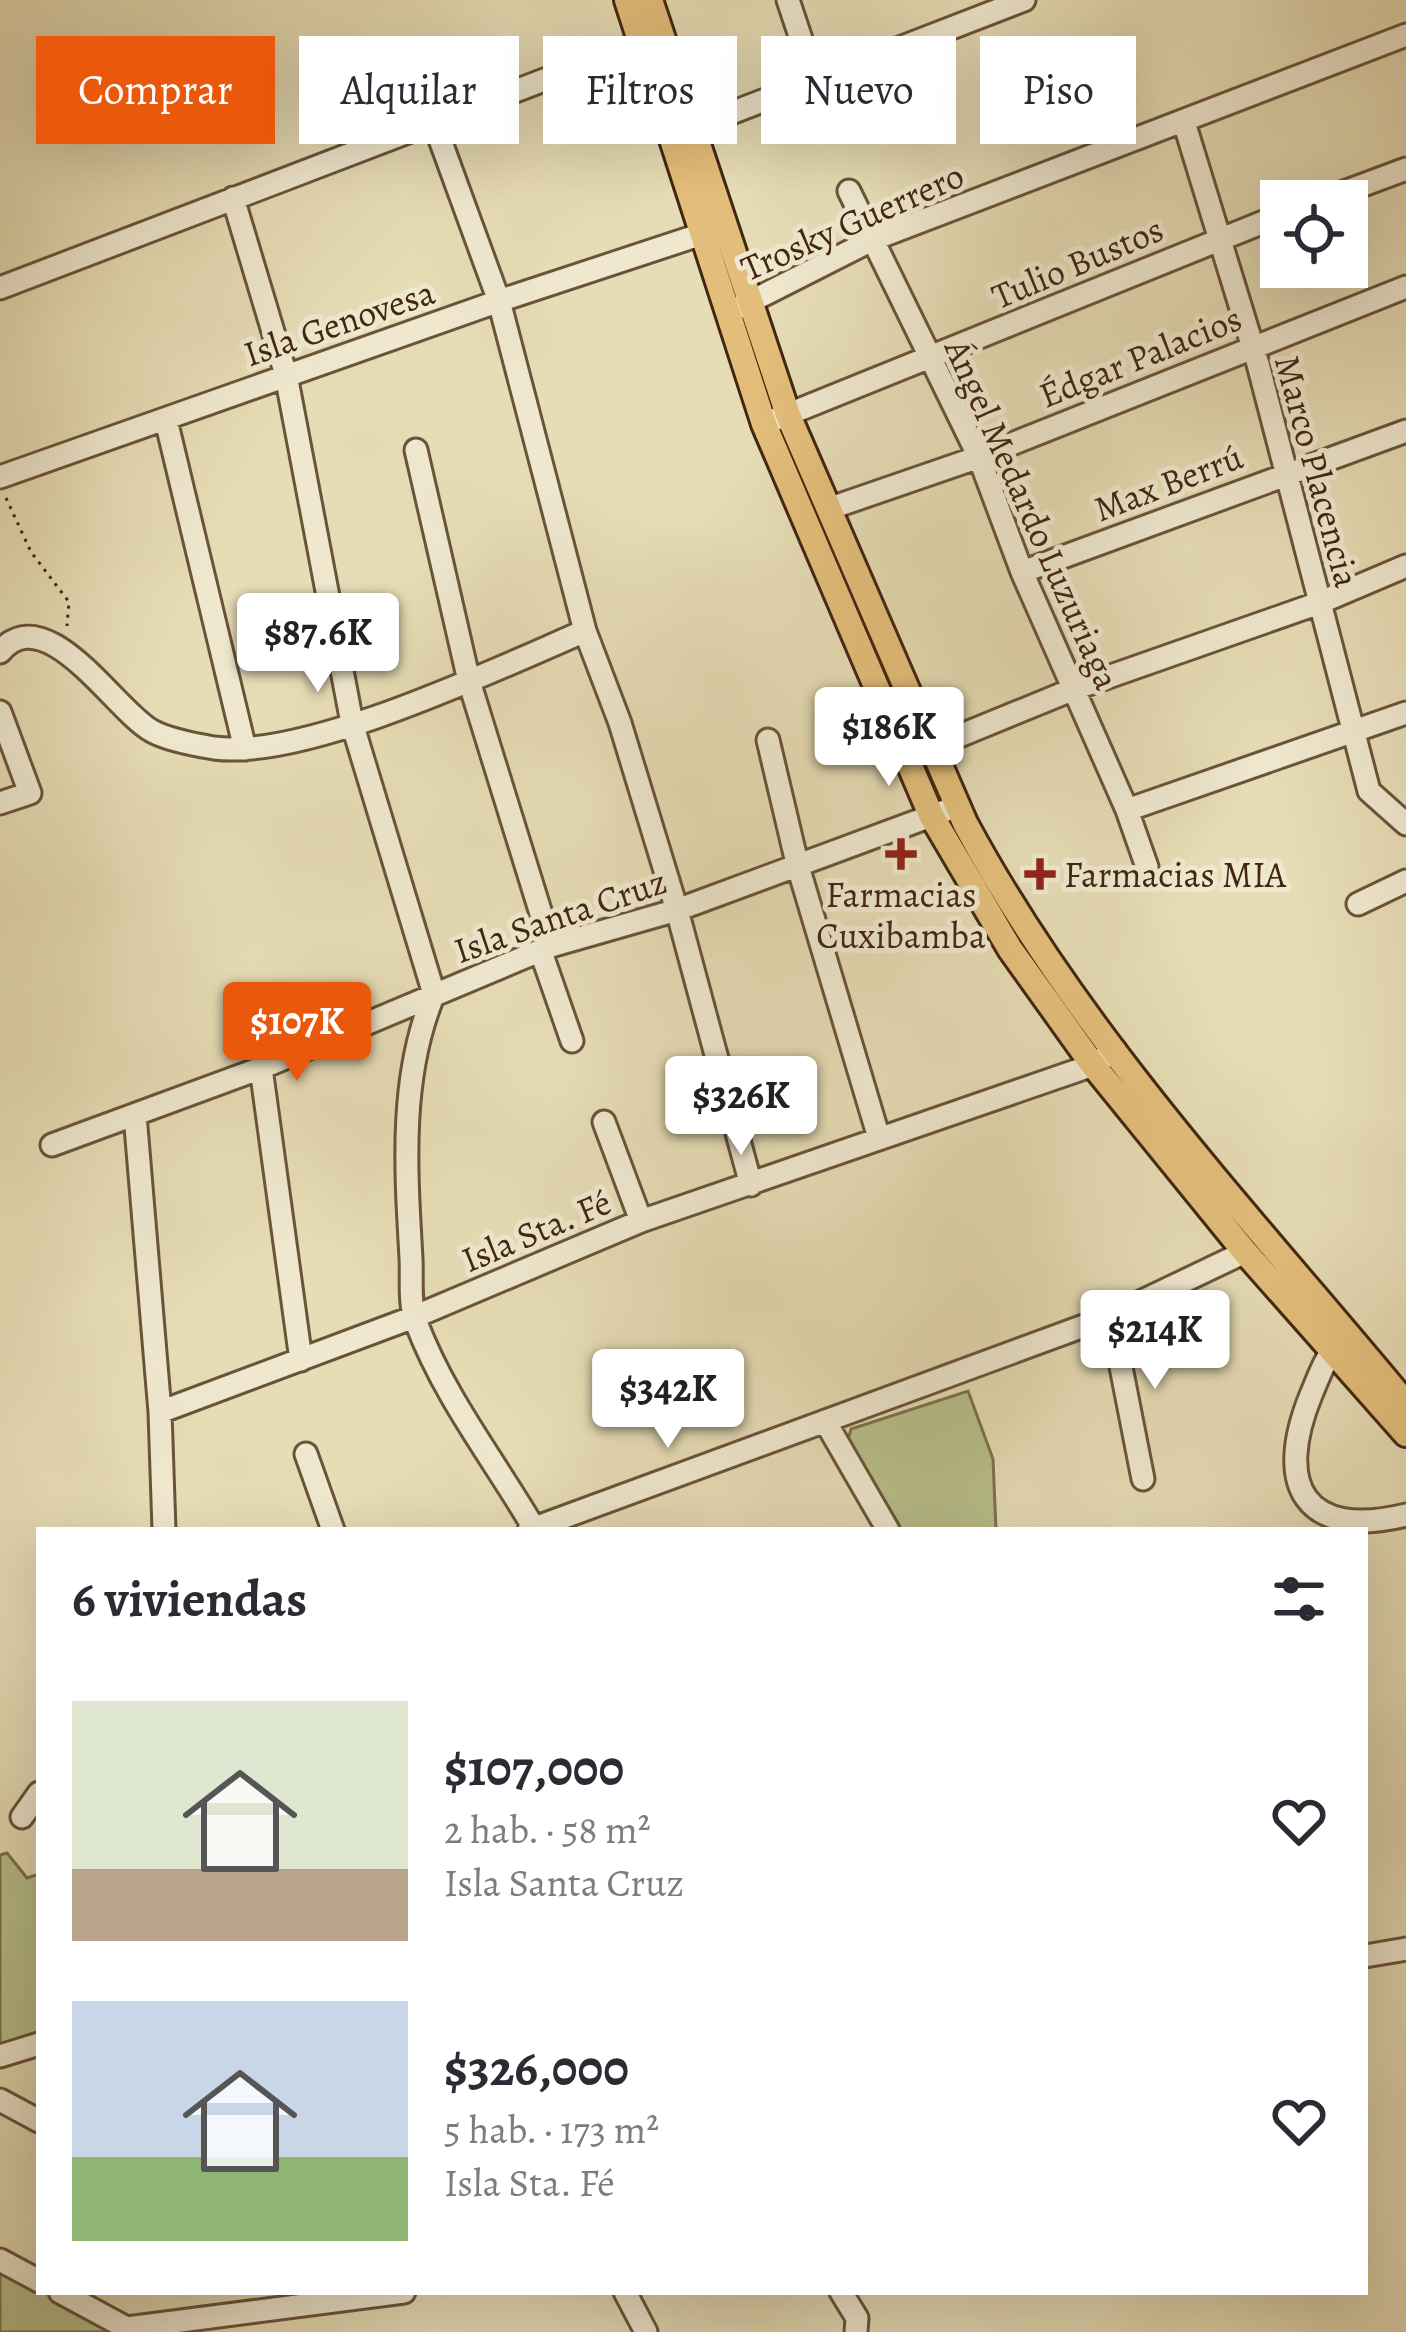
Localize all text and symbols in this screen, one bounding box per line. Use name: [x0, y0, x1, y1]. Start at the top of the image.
chip: Comprar: [36, 36, 275, 144]
chip: Alquilar: [299, 36, 519, 144]
chip: Filtros: [543, 36, 737, 144]
chip: Nuevo: [761, 36, 956, 144]
chip: Piso: [980, 36, 1136, 144]
street label: Trosky Guerrero: [733, 150, 971, 292]
map controls: [1260, 180, 1368, 288]
button: locate: [1260, 180, 1368, 288]
street label: Tulio Bustos: [984, 204, 1170, 321]
street label: Isla Genovesa: [237, 267, 441, 378]
street label: Édgar Palacios: [1032, 294, 1249, 419]
street label: Ángel Medardo Luzuriaga: [933, 330, 1132, 697]
street label: Marco Placencia: [1263, 350, 1372, 593]
street label: Max Berrú: [1087, 432, 1250, 533]
pin: $87.6K: [220, 593, 416, 695]
text: $87.6K: [264, 605, 372, 658]
pin: $186K: [805, 687, 973, 789]
text: $186K: [842, 699, 936, 752]
marker: Farmacias Cuxibamba: [888, 841, 914, 867]
place label: Farmacias MIA: [1064, 850, 1287, 899]
street label: Isla Santa Cruz: [447, 856, 673, 975]
marker: Farmacias MIA: [1027, 861, 1053, 887]
place label: Farmacias Cuxibamba: [816, 870, 986, 960]
pin: $107K: [213, 982, 381, 1084]
text: $107K: [250, 994, 344, 1047]
pin: $326K: [657, 1056, 825, 1158]
text: $326K: [692, 1068, 790, 1121]
street label: Isla Sta. Fé: [454, 1177, 618, 1284]
pin: $214K: [1071, 1290, 1239, 1392]
text: $214K: [1108, 1302, 1202, 1355]
pin: $342K: [584, 1349, 752, 1451]
text: $342K: [619, 1361, 717, 1414]
text: 6 viviendas: [72, 1564, 307, 1634]
icon: filters: [1266, 1566, 1332, 1632]
text: $107,000: [444, 1733, 624, 1803]
icon: home: [168, 1749, 312, 1893]
icon: heart: [1266, 1788, 1332, 1854]
text: 2 hab. · 58 m²: [444, 1803, 650, 1856]
text: Isla Santa Cruz: [444, 1856, 684, 1909]
text: $326,000: [444, 2033, 629, 2103]
icon: home: [168, 2049, 312, 2193]
icon: heart: [1266, 2088, 1332, 2154]
text: 5 hab. · 173 m²: [444, 2103, 659, 2156]
text: Isla Sta. Fé: [444, 2156, 615, 2209]

